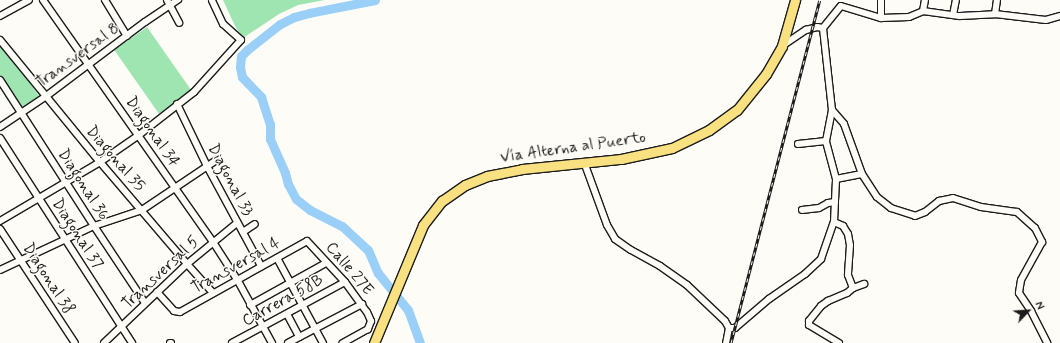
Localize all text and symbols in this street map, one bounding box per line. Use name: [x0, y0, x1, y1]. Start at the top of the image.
street label: Transversal 8: [33, 19, 123, 93]
street label: Diagonal 34: [121, 93, 183, 171]
street label: Diagonal 35: [81, 122, 149, 196]
street label: Vía Alterna al Puerto: [500, 128, 646, 168]
street label: Diagonal 33: [203, 141, 257, 219]
street label: Diagonal 36: [53, 146, 113, 224]
street label: Diagonal 37: [47, 195, 107, 273]
street label: Transversal 5: [118, 232, 204, 314]
street label: Transversal 4: [188, 234, 284, 298]
street label: Calle 27E: [321, 238, 377, 300]
street label: Diagonal 38: [18, 240, 78, 318]
street label: Carrera 58B: [239, 271, 327, 331]
north arrow: [1008, 291, 1048, 331]
text: N: [1031, 300, 1047, 312]

